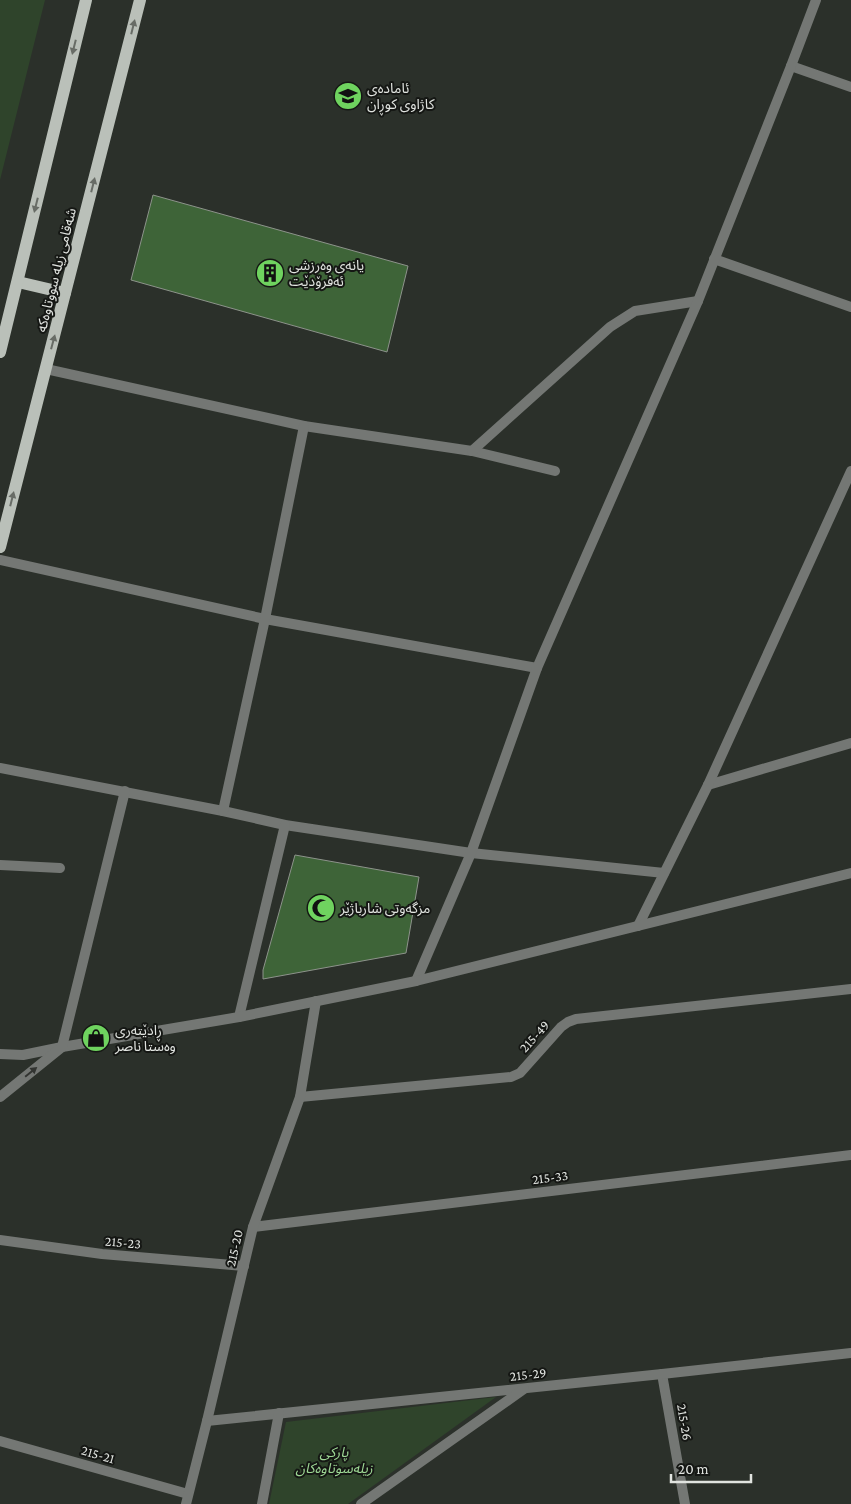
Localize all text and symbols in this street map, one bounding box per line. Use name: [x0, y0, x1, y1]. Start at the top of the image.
one-way arrow: [129, 20, 137, 35]
one-way arrow: [70, 40, 78, 55]
place label: ئامادەی کاژاوی کوڕان: [367, 80, 435, 116]
school or university icon: ئامادەی کاژاوی کوڕان: [333, 81, 363, 111]
one-way arrow: [89, 177, 97, 192]
one-way arrow: [32, 198, 40, 213]
street label: شەقامی زیلە سووتاوەکە: [33, 206, 80, 334]
place label: یانەی وەرزشی ئەفرۆدێت: [289, 257, 364, 290]
building icon: یانەی وەرزشی ئەفرۆدێت: [255, 258, 285, 288]
one-way arrow: [49, 334, 57, 349]
one-way arrow: [8, 492, 16, 507]
mosque icon: مزگەوتی شارباژێر: [306, 893, 336, 923]
place label: مزگەوتی شارباژێر: [339, 900, 430, 917]
street label: 215-49: [516, 1017, 552, 1055]
place label: ڕادێتەری وەستا ناصر: [114, 1022, 176, 1055]
shop icon: ڕادێتەری وەستا ناصر: [81, 1023, 111, 1053]
one-way arrow: [24, 1066, 37, 1077]
street label: 215-33: [531, 1167, 569, 1187]
street label: 215-20: [222, 1228, 246, 1268]
street label: 215-23: [104, 1232, 142, 1252]
street label: 215-29: [509, 1364, 547, 1384]
street label: 215-26: [674, 1403, 696, 1441]
street label: 215-21: [79, 1442, 117, 1466]
park label: پارکی زیلەسوتاوەکان: [295, 1444, 373, 1477]
scale bar: [671, 1452, 751, 1484]
text: 20 m: [678, 1461, 709, 1477]

